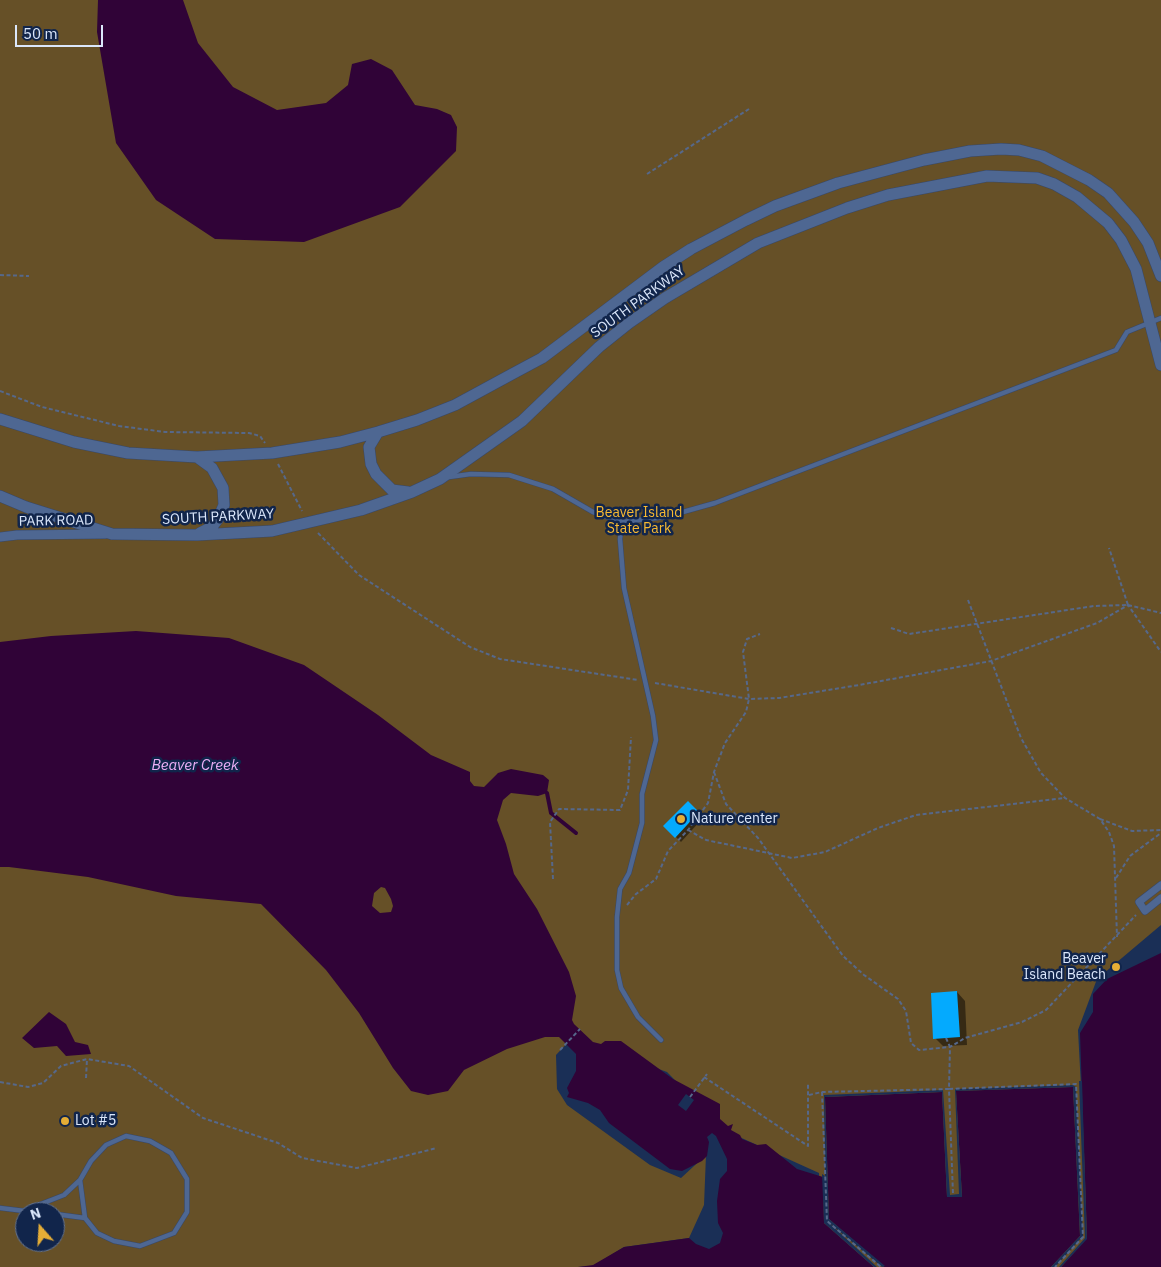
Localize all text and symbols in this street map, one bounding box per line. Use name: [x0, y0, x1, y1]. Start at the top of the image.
scale bar: [18, 15, 105, 47]
text: 50 m: [23, 24, 58, 43]
street label: SOUTH PARKWAY: [588, 262, 688, 342]
park label: Beaver Island State Park: [596, 505, 682, 538]
street label: SOUTH PARKWAY: [162, 506, 274, 528]
street label: PARK ROAD: [18, 512, 94, 530]
water label: Beaver Creek: [152, 757, 238, 775]
place label: Nature center: [691, 811, 778, 827]
marker: Nature center: [675, 813, 687, 825]
place label: Beaver Island Beach: [1024, 951, 1106, 984]
marker: Beaver Island Beach: [1110, 961, 1122, 973]
place label: Lot #5: [75, 1113, 116, 1129]
marker: Lot #5: [59, 1115, 71, 1127]
north arrow: [15, 1202, 65, 1252]
text: N: [28, 1204, 43, 1224]

